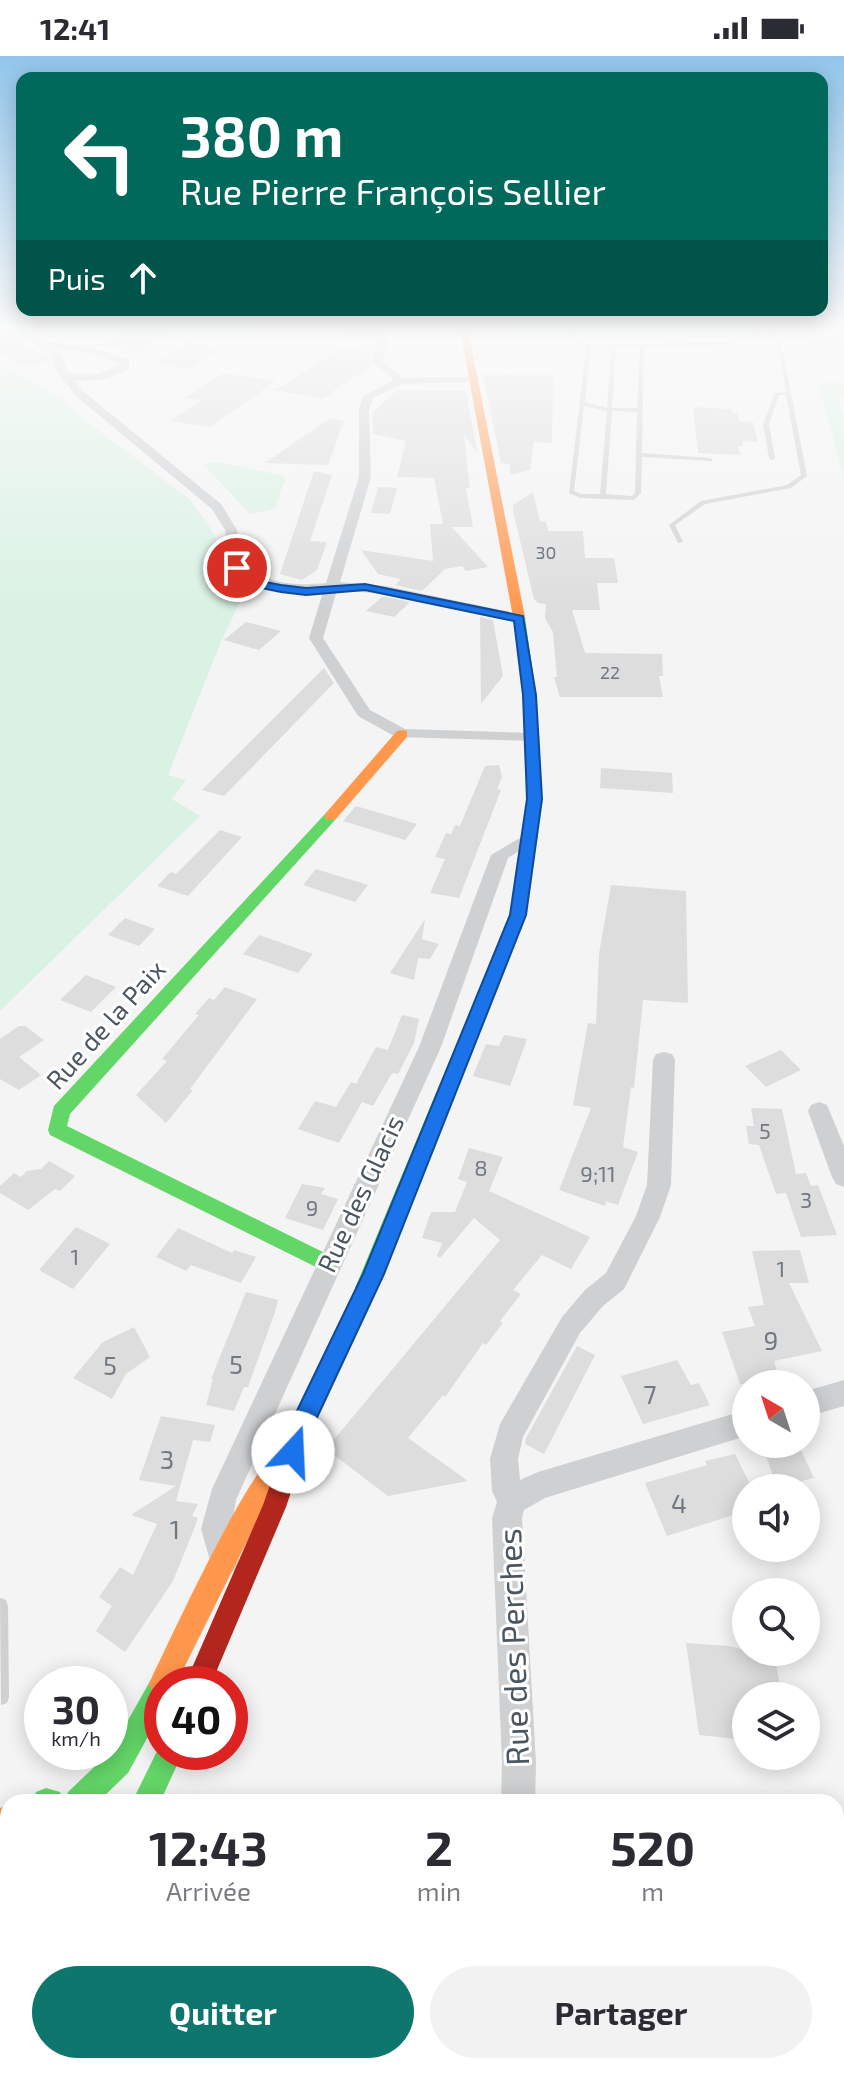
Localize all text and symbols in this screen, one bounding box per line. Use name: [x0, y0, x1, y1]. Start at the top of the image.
text: 12:41: [40, 10, 110, 46]
text: 380 m: [180, 101, 343, 168]
icon: left: [48, 104, 152, 208]
text: Rue Pierre François Sellier: [180, 169, 606, 212]
icon: ahead: [121, 256, 165, 300]
text: Puis: [48, 260, 105, 296]
pin: [203, 534, 271, 602]
house number: 30: [536, 541, 556, 563]
icon: arrive: [215, 546, 259, 590]
house number: 22: [600, 661, 620, 683]
street label: Rue de la Paix: [39, 953, 171, 1095]
street label: Rue des Glacis: [310, 1110, 409, 1277]
house number: 5: [759, 1117, 771, 1143]
house number: 8: [474, 1154, 488, 1180]
house number: 9;11: [580, 1160, 616, 1186]
house number: 3: [800, 1186, 812, 1212]
house number: 9: [306, 1194, 318, 1220]
house number: 1: [71, 1243, 79, 1269]
house number: 1: [777, 1255, 785, 1281]
house number: 9: [764, 1324, 778, 1355]
house number: 5: [229, 1348, 243, 1379]
house number: 5: [103, 1349, 117, 1380]
north arrow: [732, 1370, 820, 1458]
map controls: [732, 1370, 820, 1770]
house number: 7: [643, 1378, 657, 1409]
position arrow: [251, 1410, 335, 1494]
house number: 3: [160, 1443, 174, 1474]
button: sound: [732, 1474, 820, 1562]
house number: 4: [671, 1487, 687, 1518]
house number: 1: [170, 1513, 180, 1544]
street label: Rue des Perches: [489, 1528, 535, 1766]
button: search: [732, 1578, 820, 1666]
speed limit sign: 40: [144, 1666, 248, 1770]
button: layers: [732, 1682, 820, 1770]
text: 30: [52, 1684, 100, 1732]
text: km/h: [51, 1726, 101, 1750]
text: 12:43: [149, 1818, 268, 1876]
text: 2: [425, 1818, 453, 1876]
text: 520: [610, 1818, 695, 1876]
text: Arrivée: [166, 1875, 251, 1906]
text: min: [417, 1875, 461, 1906]
text: m: [641, 1875, 664, 1906]
button: Quitter: [32, 1966, 414, 2058]
button: Partager: [430, 1966, 812, 2058]

